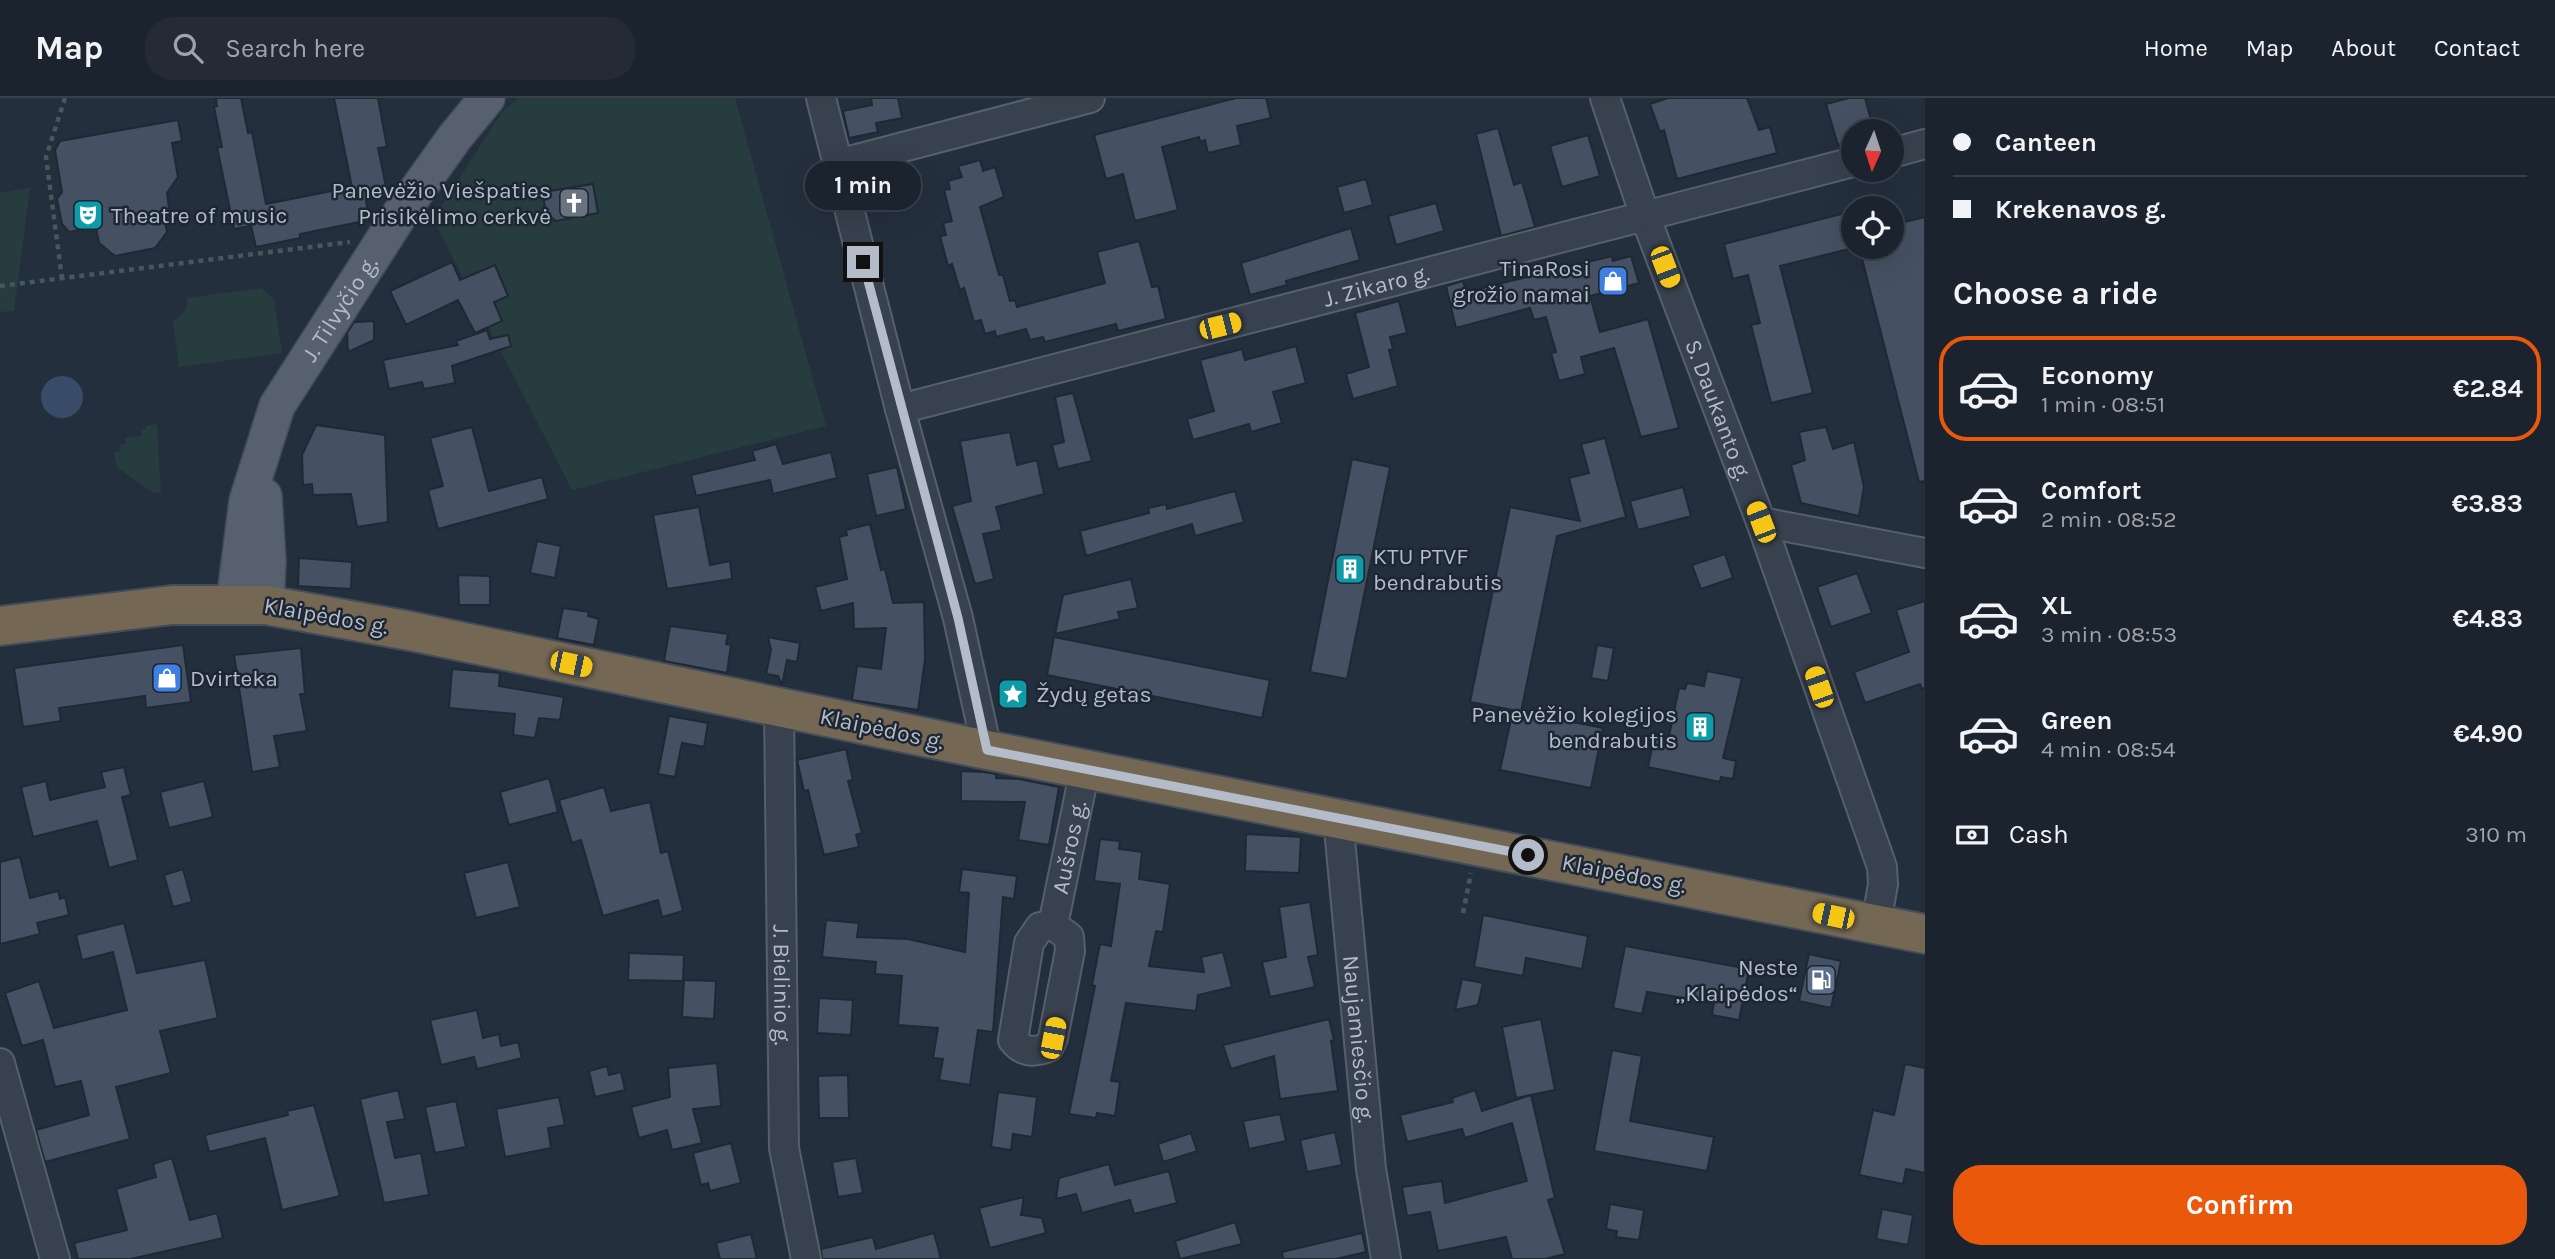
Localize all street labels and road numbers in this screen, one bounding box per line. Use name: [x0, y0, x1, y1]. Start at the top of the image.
street label: J. Tilvyčio g.: [296, 251, 383, 366]
street label: J. Zikaro g.: [1320, 259, 1432, 312]
street label: S. Daukanto g.: [1680, 336, 1757, 484]
street label: Klaipėdos g.: [262, 592, 390, 640]
street label: Klaipėdos g.: [818, 703, 946, 755]
street label: Aušros g.: [1046, 798, 1092, 896]
street label: Klaipėdos g.: [1560, 849, 1688, 899]
street label: J. Bielinio g.: [768, 924, 796, 1046]
street label: Naujamiesčio g.: [1337, 954, 1380, 1124]

